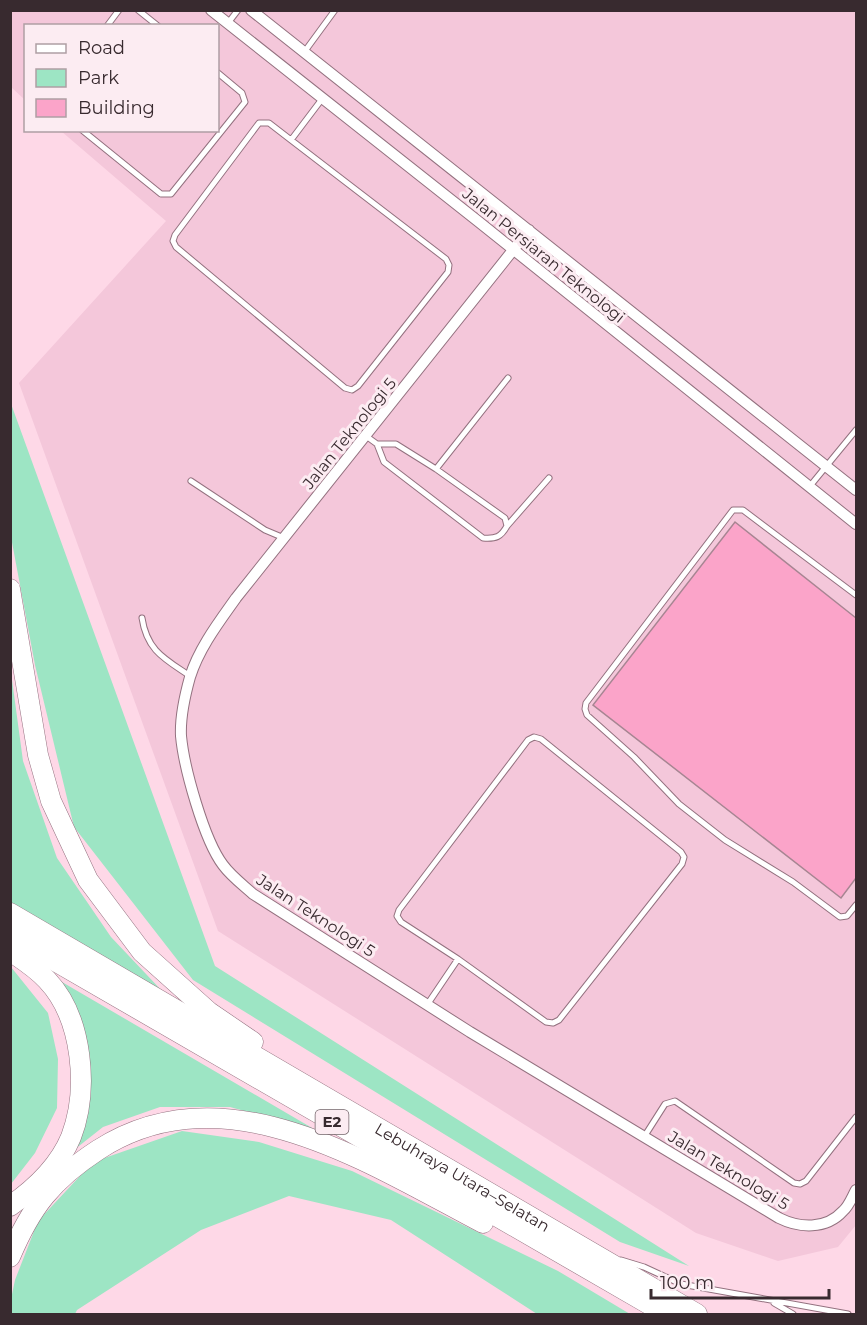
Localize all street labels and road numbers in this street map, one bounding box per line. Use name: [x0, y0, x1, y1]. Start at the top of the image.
street label: Jalan Persiaran Teknologi: [458, 183, 629, 327]
street label: Jalan Teknologi 5: [298, 374, 400, 493]
street label: Jalan Teknologi 5: [252, 870, 378, 961]
road number: E2: [316, 1110, 348, 1134]
street label: Lebuhraya Utara–Selatan: [371, 1119, 553, 1236]
street label: Jalan Teknologi 5: [664, 1126, 792, 1214]

